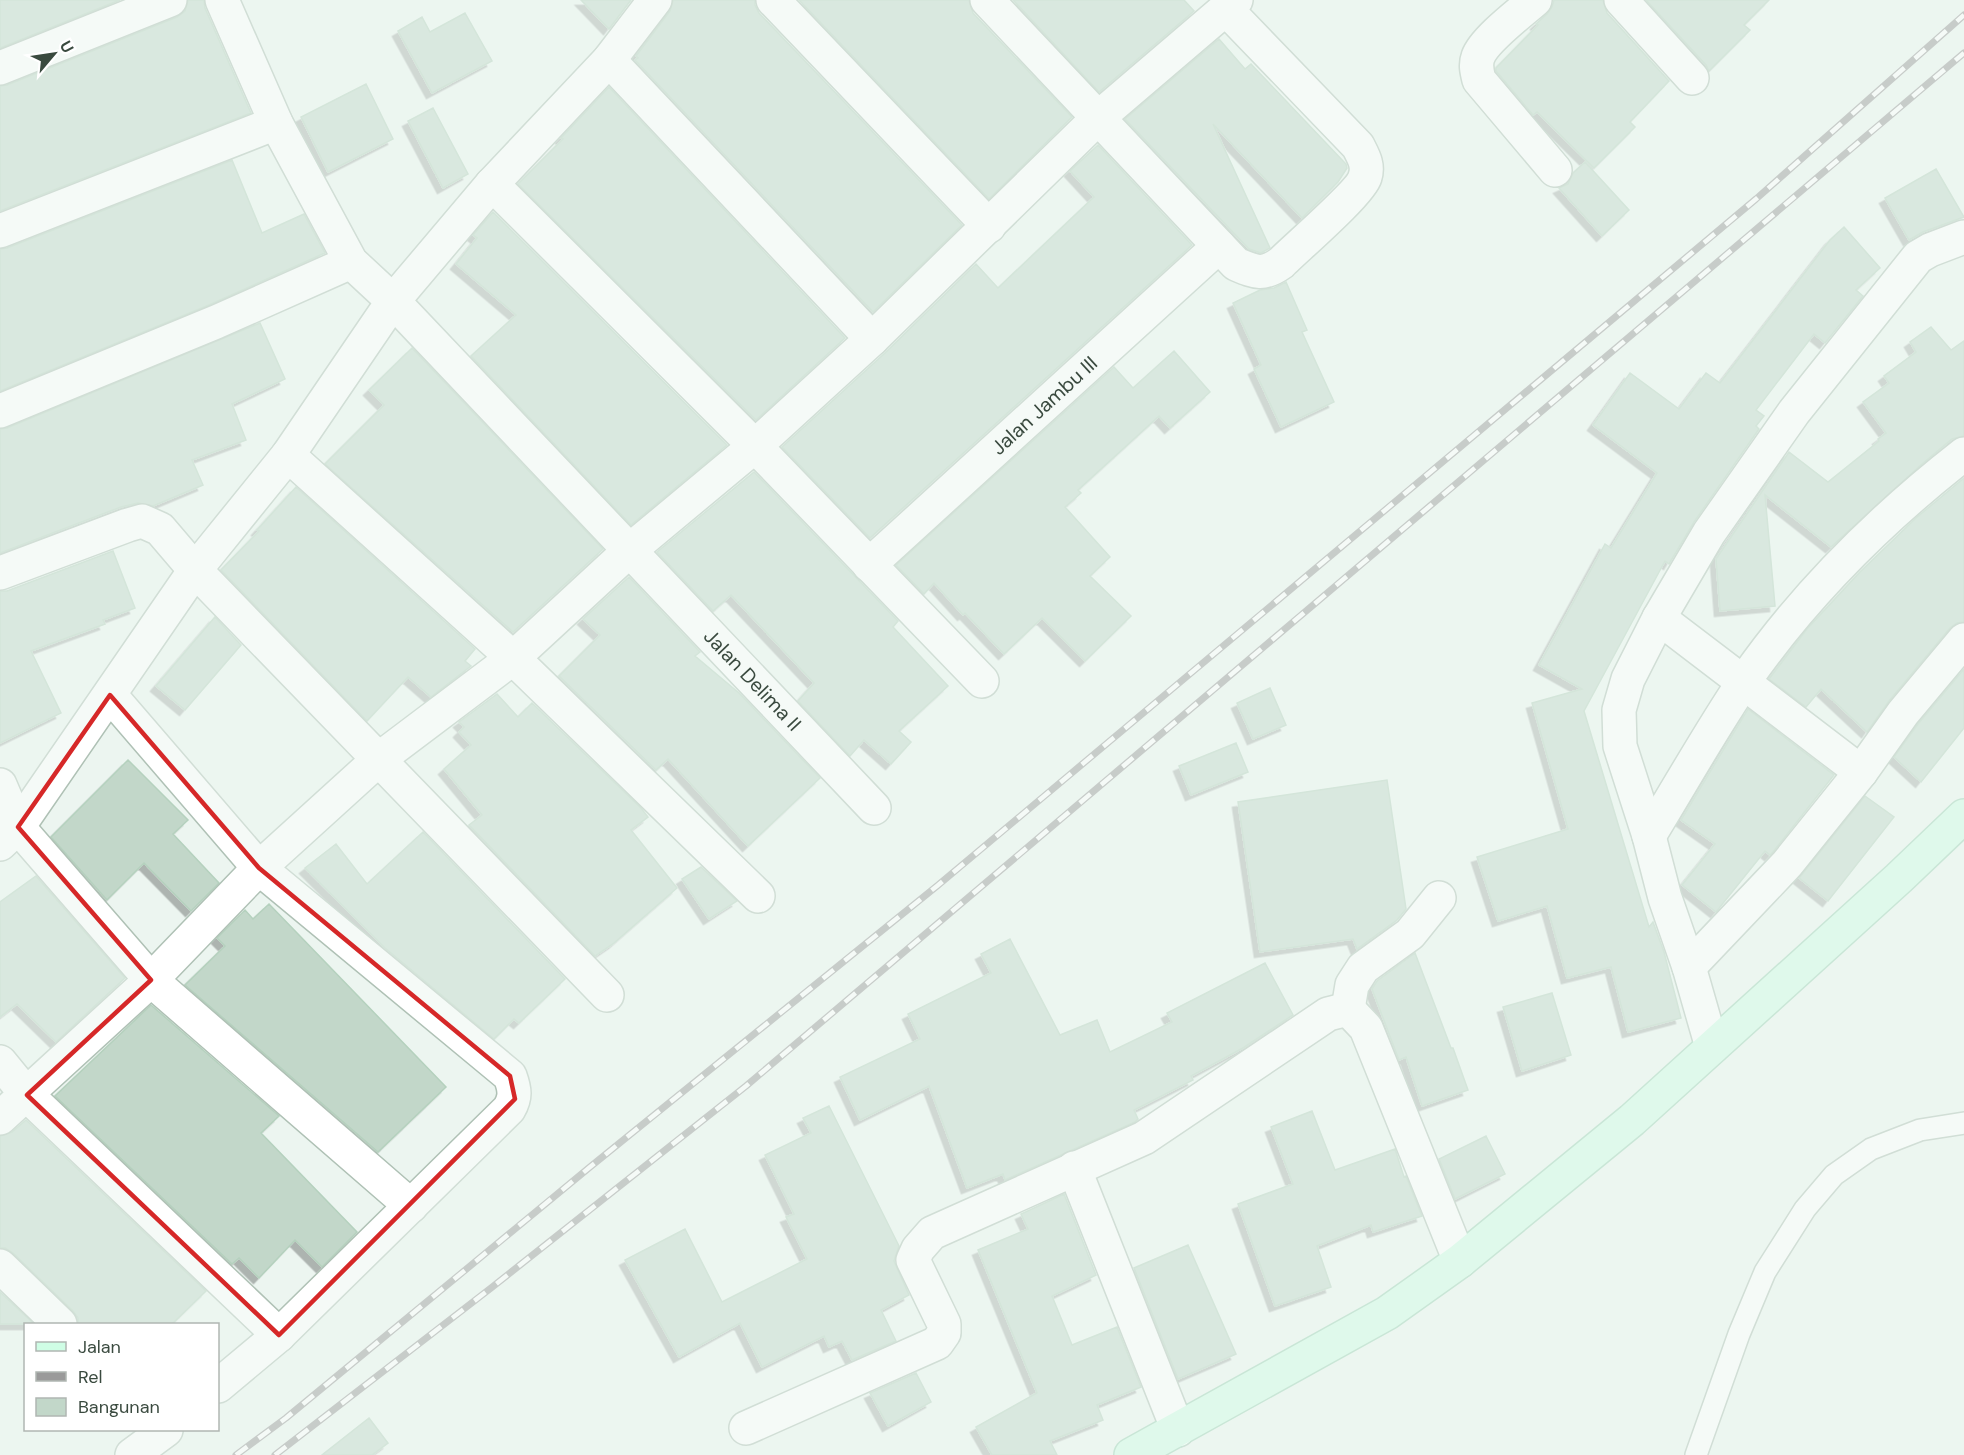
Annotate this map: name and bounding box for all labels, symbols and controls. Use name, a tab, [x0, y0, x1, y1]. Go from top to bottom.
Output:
north arrow	[24, 24, 84, 84]
text: U	[55, 37, 79, 57]
street label: Jalan Jambu III	[985, 350, 1103, 461]
street label: Jalan Delima II	[698, 624, 807, 736]
legend	[24, 1323, 219, 1431]
text: Jalan	[78, 1335, 121, 1359]
text: Rel	[78, 1365, 102, 1389]
text: Bangunan	[78, 1395, 160, 1419]

